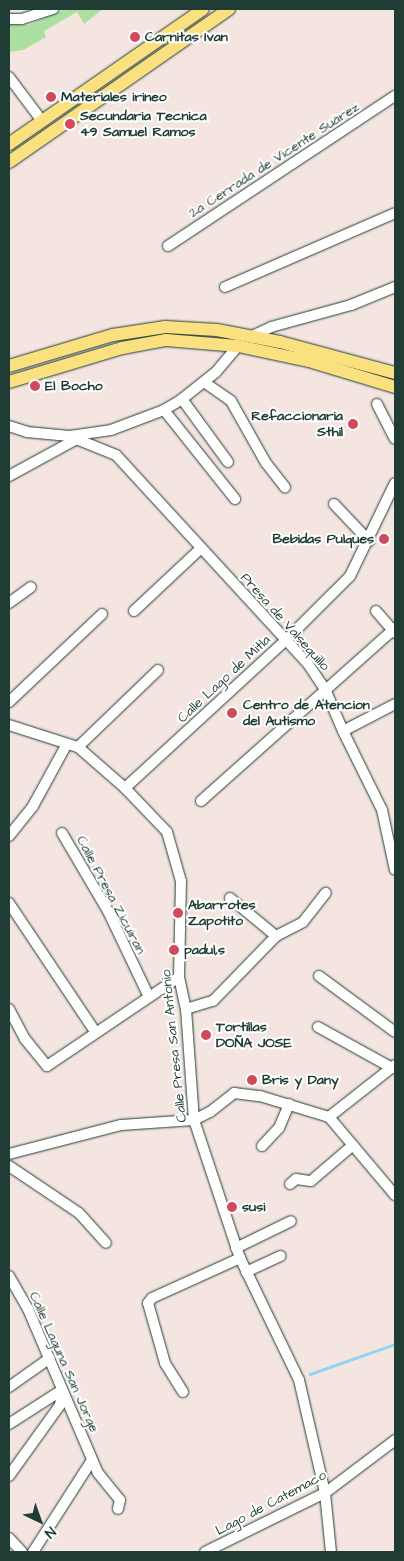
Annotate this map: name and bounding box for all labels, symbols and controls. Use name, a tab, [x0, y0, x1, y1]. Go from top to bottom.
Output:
place label: Carnitas Ivan	[145, 29, 228, 45]
marker: Carnitas Ivan	[129, 31, 141, 43]
place label: Materiales irineo	[61, 89, 167, 105]
marker: Materiales irineo	[45, 91, 57, 103]
street label: 2a Cerrada de Vicente Suárez	[186, 99, 362, 221]
place label: Secundaria Tecnica 49 Samuel Ramos	[80, 108, 207, 140]
marker: Secundaria Tecnica 49 Samuel Ramos	[64, 118, 76, 130]
place label: El Bocho	[45, 378, 103, 394]
marker: El Bocho	[29, 380, 41, 392]
place label: Refaccionaria Sthil	[251, 408, 343, 441]
marker: Refaccionaria Sthil	[347, 418, 359, 430]
place label: Bebidas Pulques	[272, 531, 374, 547]
marker: Bebidas Pulques	[378, 533, 390, 545]
street label: Presa de Valsequillo	[237, 570, 333, 674]
street label: Calle Lago de Mitla	[174, 632, 274, 726]
place label: Centro de Atencion del Autismo	[243, 697, 370, 730]
marker: Centro de Atencion del Autismo	[225, 706, 239, 720]
street label: Calle Presa Zicuiran	[73, 833, 149, 957]
place label: Abarrotes Zapotito	[188, 897, 256, 930]
marker: Abarrotes Zapotito	[172, 907, 184, 919]
place label: padul,s	[184, 942, 225, 958]
marker: padul,s	[168, 944, 180, 956]
street label: Calle Presa San Antonio	[158, 969, 190, 1123]
place label: Tortillas DOÑA JOSE	[216, 1019, 292, 1052]
marker: Tortillas DOÑA JOSE	[200, 1029, 212, 1041]
place label: Bris y Dany	[262, 1072, 339, 1088]
marker: Bris y Dany	[246, 1074, 258, 1086]
place label: susi	[242, 1199, 265, 1215]
marker: susi	[226, 1201, 238, 1213]
street label: Calle Laguna San Jorge	[25, 1289, 103, 1435]
street label: Lago de Catemaco	[213, 1467, 329, 1539]
north arrow	[15, 1496, 65, 1546]
text: N	[40, 1522, 60, 1543]

